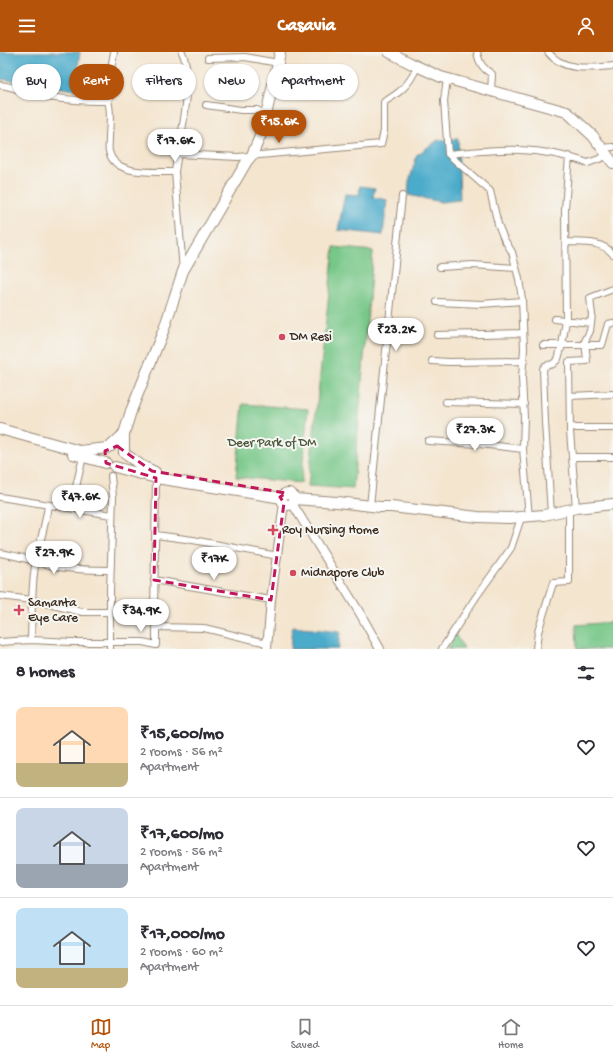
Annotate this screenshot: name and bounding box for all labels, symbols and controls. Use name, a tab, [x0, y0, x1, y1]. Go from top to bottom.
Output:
icon: menu	[16, 15, 38, 37]
icon: person	[575, 15, 597, 37]
text: Casavia	[277, 16, 336, 37]
chip: Buy	[12, 64, 61, 100]
chip: Rent	[69, 64, 124, 100]
chip: Filters	[132, 64, 196, 100]
chip: New	[204, 64, 259, 100]
chip: Apartment	[267, 64, 358, 100]
pin: ₹15.6K	[246, 110, 312, 144]
text: ₹15.6K	[260, 115, 298, 130]
pin: ₹17.6K	[142, 129, 208, 163]
text: ₹17.6K	[156, 134, 194, 149]
pin: ₹23.2K	[363, 318, 429, 352]
text: ₹23.2K	[377, 323, 415, 338]
place label: DM Resi	[289, 330, 332, 345]
marker: DM Resi	[277, 332, 287, 342]
pin: ₹27.3K	[442, 418, 508, 452]
text: ₹27.3K	[456, 423, 494, 438]
park label: Deer Park of DM	[227, 436, 317, 451]
pin: ₹47.6K	[47, 485, 113, 519]
text: ₹47.6K	[61, 490, 99, 505]
place label: Roy Nursing Home	[282, 523, 379, 538]
marker: Roy Nursing Home	[267, 524, 279, 536]
pin: ₹27.9K	[21, 541, 87, 575]
text: ₹27.9K	[35, 546, 73, 561]
pin: ₹17K	[190, 547, 238, 581]
text: ₹17K	[201, 552, 227, 567]
place label: Midnapore Club	[301, 566, 384, 581]
marker: Midnapore Club	[288, 568, 298, 578]
place label: Samanta Eye Care	[28, 596, 78, 626]
pin: ₹34.9K	[108, 599, 174, 633]
marker: Samanta Eye Care	[13, 604, 25, 616]
text: ₹34.9K	[122, 604, 160, 619]
icon: filters	[575, 662, 597, 684]
text: 8 homes	[16, 663, 74, 683]
icon: home	[48, 723, 96, 771]
text: ₹15,600/mo	[140, 725, 224, 745]
icon: heart	[575, 736, 597, 758]
text: 2 rooms · 56 m²	[140, 745, 223, 760]
text: Apartment	[140, 760, 199, 775]
icon: home	[48, 824, 96, 872]
text: ₹17,600/mo	[140, 825, 224, 845]
icon: heart	[575, 837, 597, 859]
text: 2 rooms · 56 m²	[140, 845, 223, 860]
text: Apartment	[140, 860, 199, 875]
icon: home	[48, 924, 96, 972]
text: ₹17,000/mo	[140, 925, 225, 945]
icon: heart	[575, 937, 597, 959]
text: 2 rooms · 60 m²	[140, 945, 223, 960]
text: Apartment	[140, 960, 199, 975]
tab: Map	[90, 1016, 112, 1052]
tab: Saved	[291, 1016, 319, 1052]
tab: Home	[498, 1016, 523, 1052]

